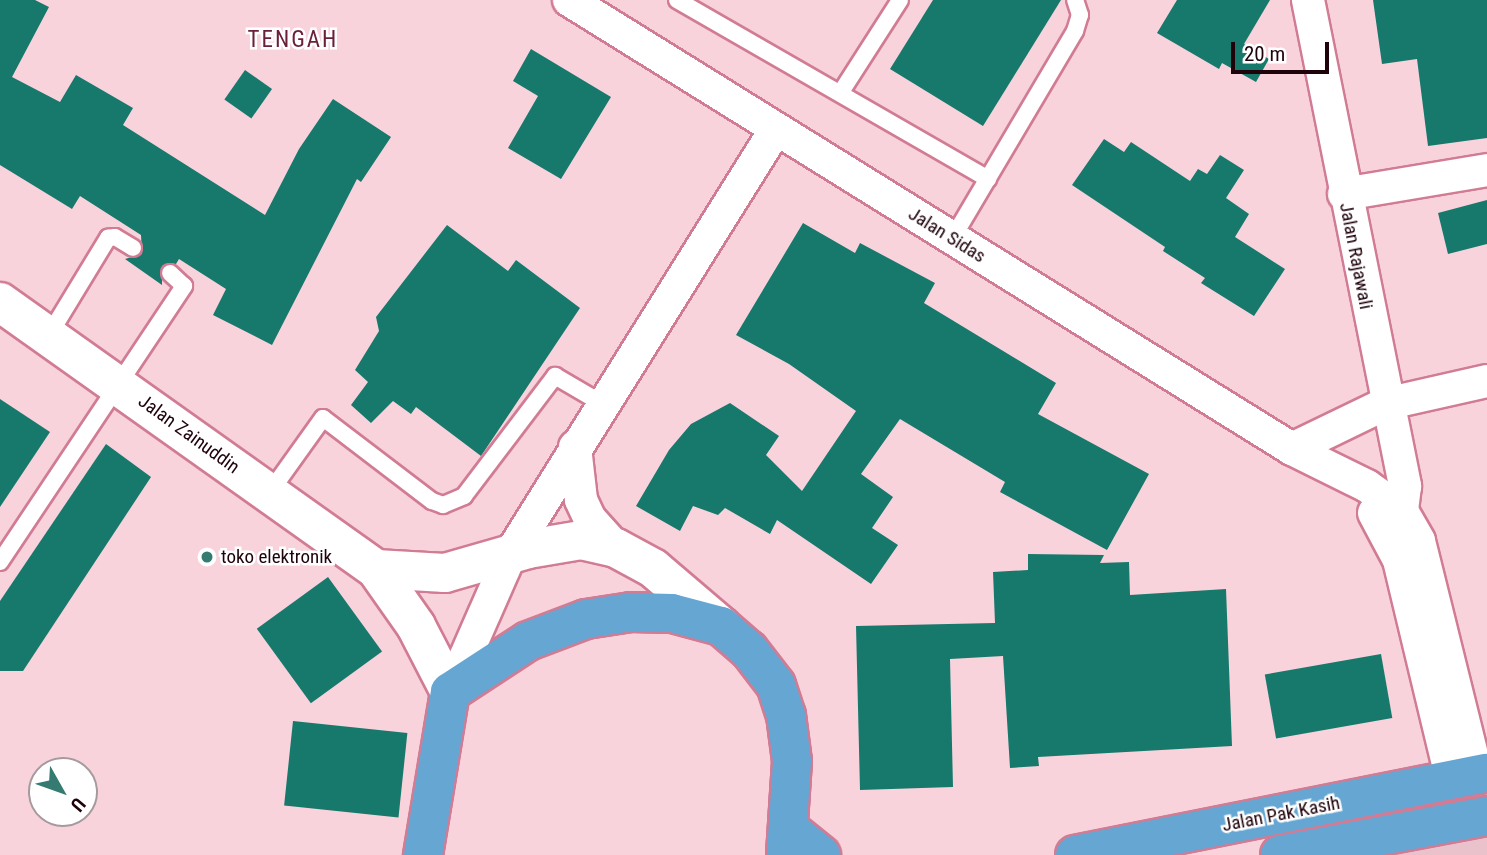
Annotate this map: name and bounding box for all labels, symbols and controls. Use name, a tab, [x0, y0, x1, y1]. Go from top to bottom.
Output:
district label: TENGAH	[248, 26, 338, 54]
scale bar	[1235, 28, 1333, 72]
text: 20 m	[1244, 42, 1285, 66]
street label: Jalan Rajawali	[1335, 201, 1377, 311]
street label: Jalan Sidas	[904, 202, 990, 268]
street label: Jalan Zainuddin	[134, 390, 244, 478]
place label: toko elektronik	[221, 546, 332, 568]
marker: toko elektronik	[199, 549, 215, 565]
north arrow	[28, 757, 98, 827]
street label: Jalan Pak Kasih	[1220, 791, 1342, 837]
text: U	[66, 793, 90, 816]

